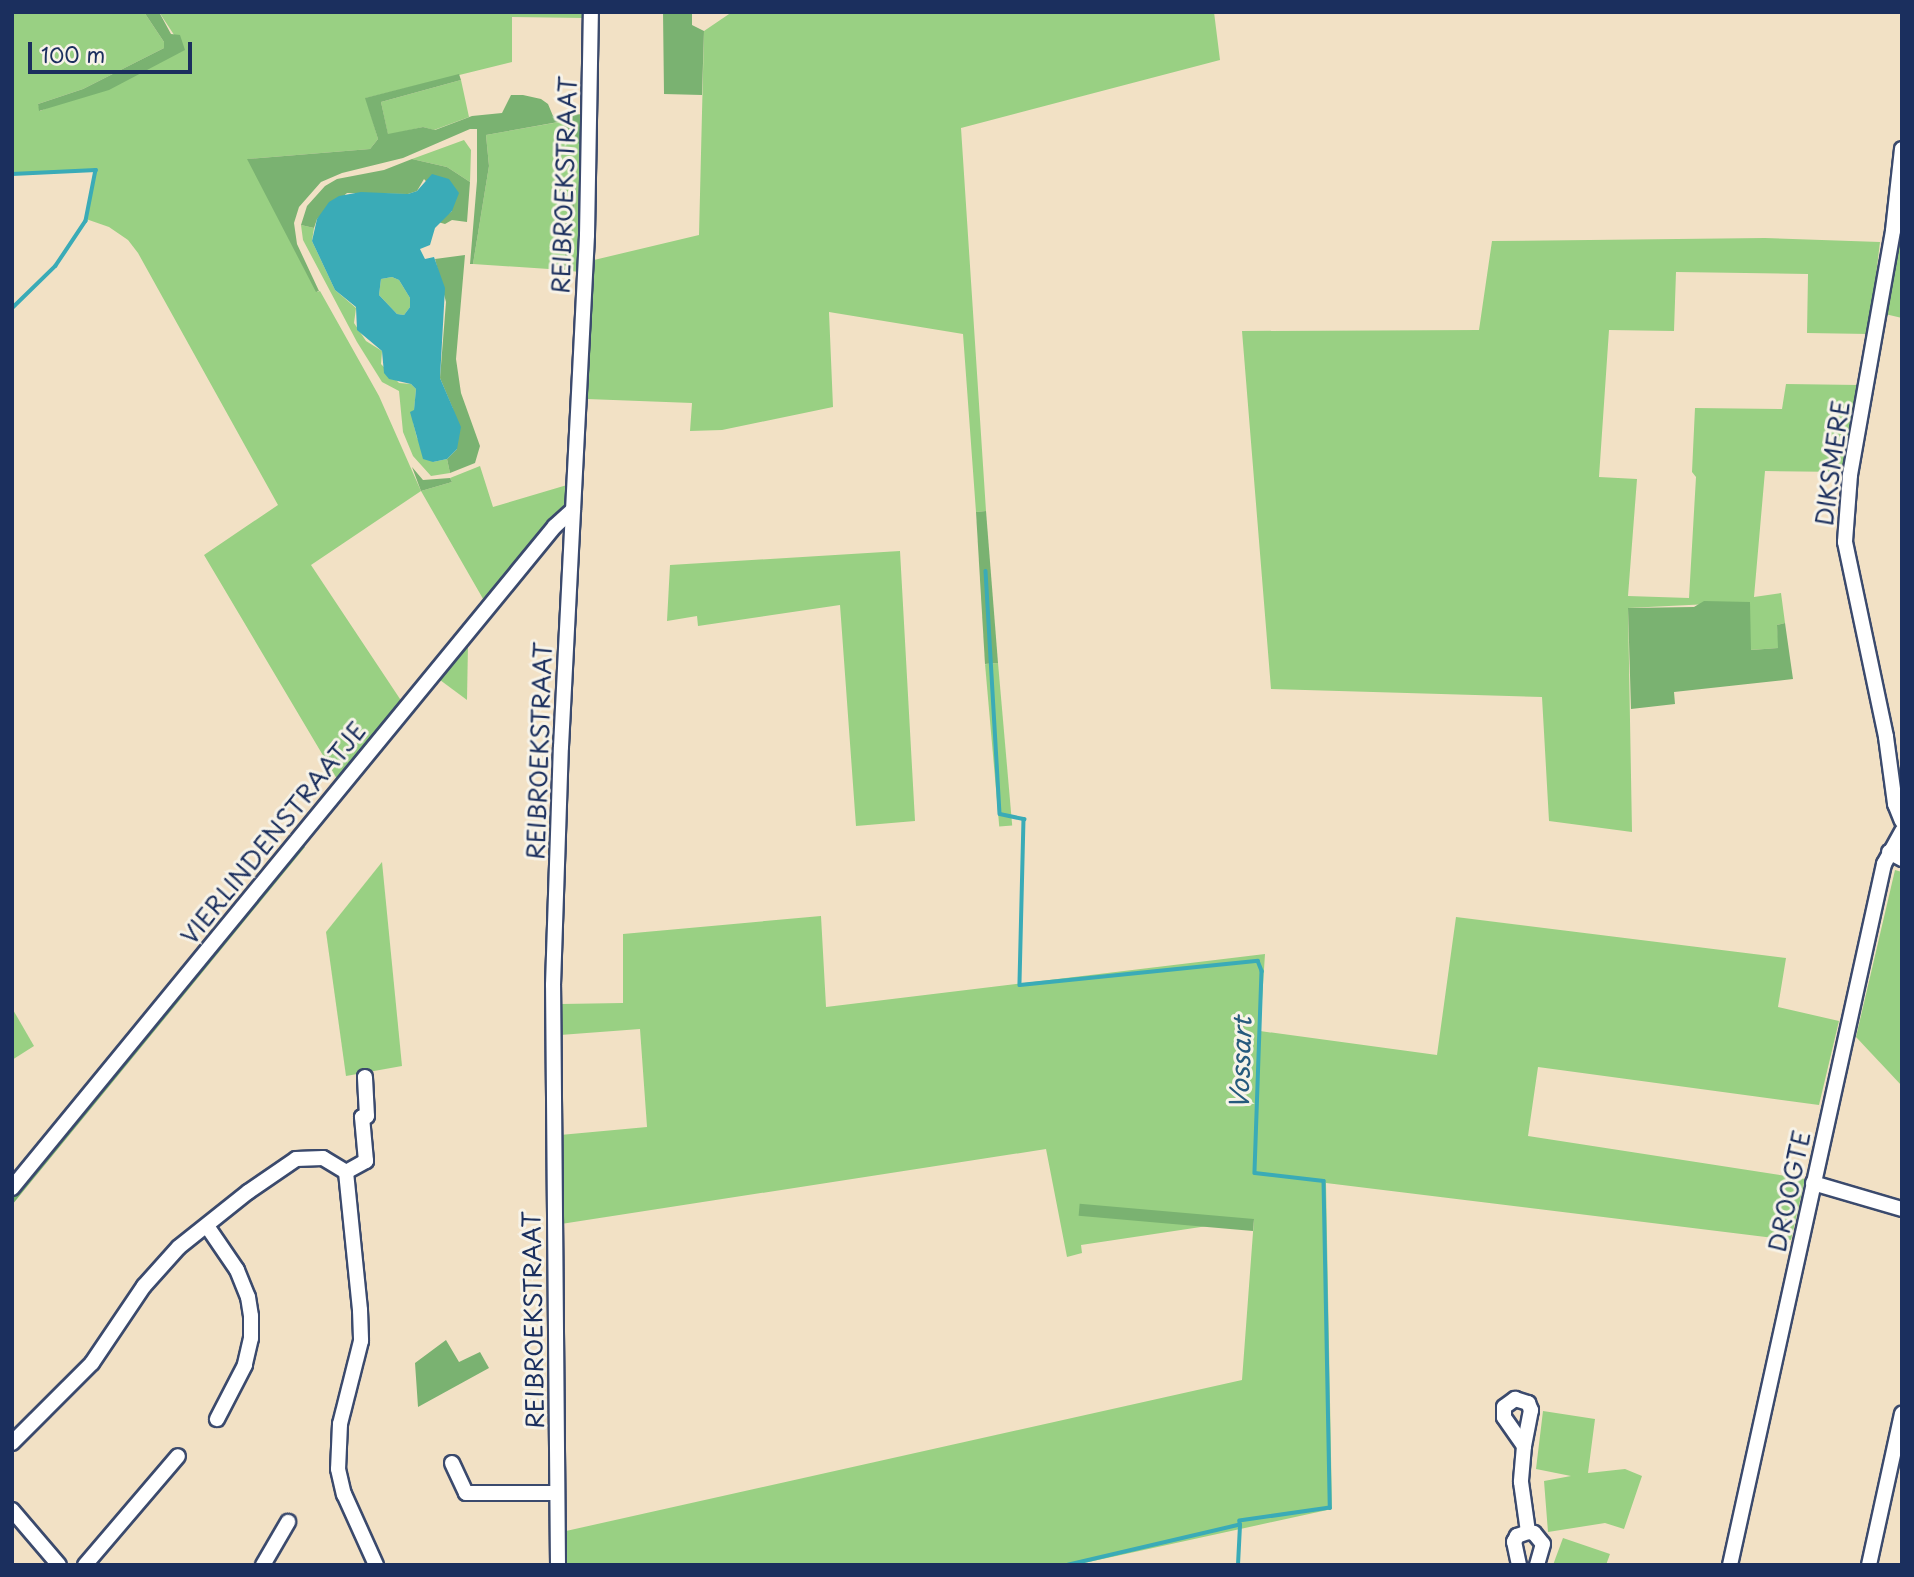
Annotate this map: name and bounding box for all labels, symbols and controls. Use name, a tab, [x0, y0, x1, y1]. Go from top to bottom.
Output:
scale bar	[32, 28, 196, 72]
text: 100 m	[41, 38, 105, 70]
street label: REIBROEKSTRAAT	[546, 76, 582, 294]
street label: DIKSMERE	[1809, 399, 1855, 527]
street label: REIBROEKSTRAAT	[521, 642, 557, 860]
street label: VIERLINDENSTRAATJE	[175, 716, 371, 950]
water label: Vossart	[1223, 1016, 1257, 1110]
street label: DROOGTE	[1762, 1128, 1816, 1254]
street label: REIBROEKSTRAAT	[517, 1211, 549, 1429]

